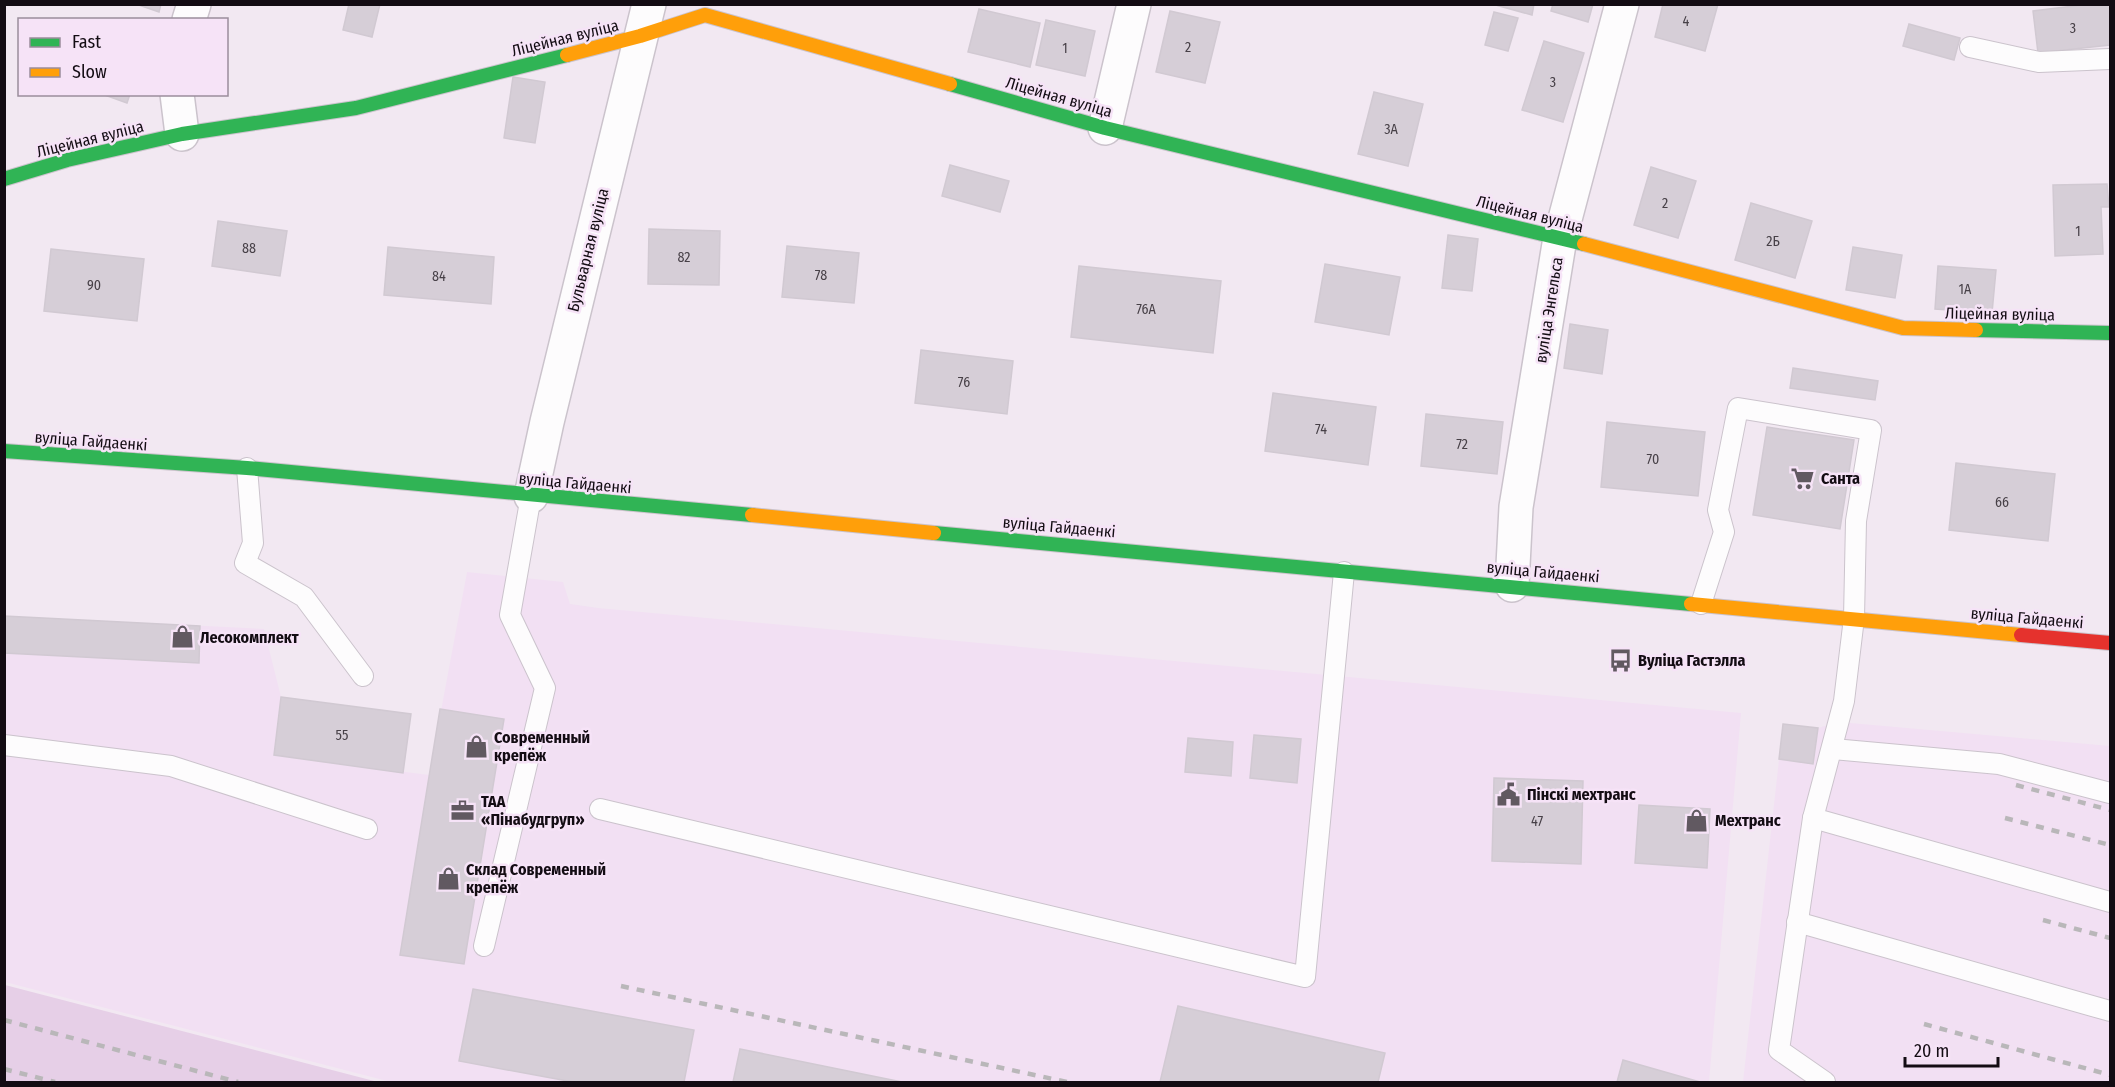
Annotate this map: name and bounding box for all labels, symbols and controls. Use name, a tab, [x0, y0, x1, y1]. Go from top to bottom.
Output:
house number: 4	[1683, 13, 1690, 30]
street label: Ліцейная вуліца	[510, 15, 621, 60]
legend	[18, 18, 228, 96]
house number: 3	[2070, 20, 2076, 37]
text: Fast	[72, 31, 101, 53]
house number: 2	[1185, 39, 1191, 56]
house number: 1	[1062, 40, 1068, 57]
text: Slow	[72, 61, 107, 83]
street label: Ліцейная вуліца	[1004, 73, 1114, 121]
house number: 3	[1550, 74, 1556, 91]
street label: Ліцейная вуліца	[35, 116, 146, 161]
house number: 3А	[1384, 121, 1398, 138]
street label: Бульварная вуліца	[563, 186, 613, 314]
street label: Ліцейная вуліца	[1475, 192, 1586, 237]
house number: 2	[1662, 195, 1668, 212]
house number: 1	[2075, 223, 2081, 240]
house number: 2Б	[1766, 233, 1780, 250]
house number: 88	[242, 240, 256, 257]
house number: 82	[677, 249, 691, 266]
street label: вуліца Энгельса	[1531, 255, 1567, 364]
house number: 78	[815, 267, 827, 284]
house number: 84	[432, 268, 446, 285]
house number: 90	[87, 277, 101, 294]
house number: 1А	[1959, 281, 1972, 298]
house number: 76А	[1136, 301, 1156, 318]
street label: Ліцейная вуліца	[1945, 304, 2055, 324]
house number: 76	[958, 374, 970, 391]
house number: 74	[1315, 421, 1327, 438]
street label: вуліца Гайдаенкі	[34, 428, 148, 454]
house number: 72	[1456, 436, 1468, 453]
house number: 70	[1647, 451, 1659, 468]
supermarket icon: Санта	[1790, 465, 1816, 491]
street label: вуліца Гайдаенкі	[518, 469, 632, 497]
place label: Санта	[1821, 469, 1860, 488]
house number: 66	[1995, 494, 2009, 511]
street label: вуліца Гайдаенкі	[1002, 513, 1116, 541]
street label: вуліца Гайдаенкі	[1486, 558, 1600, 586]
street label: вуліца Гайдаенкі	[1970, 604, 2084, 632]
shop icon: Лесокомплект	[169, 624, 195, 650]
place label: Лесокомплект	[200, 628, 299, 647]
bus stop icon: Вуліца Гастэлла	[1607, 647, 1633, 673]
place label: Вуліца Гастэлла	[1638, 651, 1746, 670]
house number: 55	[336, 727, 348, 744]
place label: Современный крепёж	[494, 728, 590, 765]
shop icon: Современный крепёж	[463, 733, 489, 759]
public building icon: Пінскі мехтранс	[1496, 781, 1522, 807]
place label: Пінскі мехтранс	[1527, 785, 1636, 804]
place label: ТАА «Пінабудгруп»	[481, 792, 585, 829]
office icon: ТАА «Пінабудгруп»	[450, 797, 476, 823]
shop icon: Мехтранс	[1684, 807, 1710, 833]
place label: Мехтранс	[1715, 811, 1781, 830]
house number: 47	[1531, 813, 1543, 830]
place label: Склад Современный крепёж	[466, 860, 606, 897]
shop icon: Склад Современный крепёж	[435, 865, 461, 891]
scale bar	[1905, 1030, 1998, 1068]
text: 20 m	[1914, 1040, 1949, 1062]

